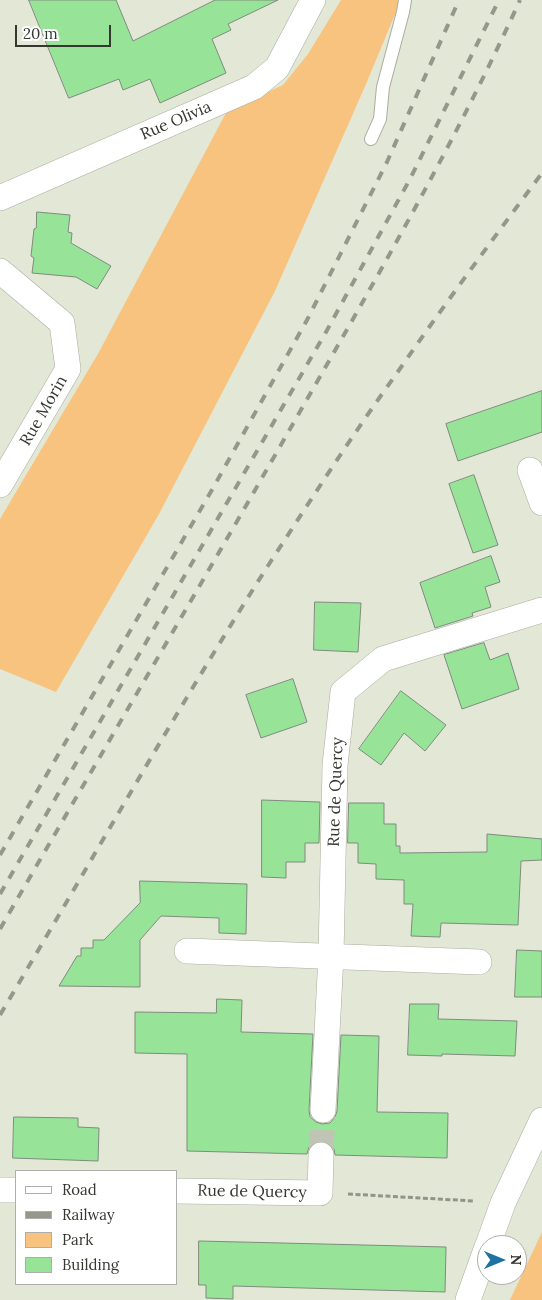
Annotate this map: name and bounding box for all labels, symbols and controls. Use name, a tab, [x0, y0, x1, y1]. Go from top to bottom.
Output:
scale bar	[18, 15, 114, 47]
text: 20 m	[23, 24, 58, 43]
street label: Rue Olivia	[138, 98, 214, 144]
street label: Rue Morin	[16, 373, 72, 449]
street label: Rue de Quercy	[324, 737, 348, 847]
legend	[15, 1170, 178, 1285]
text: Road	[62, 1180, 97, 1199]
street label: Rue de Quercy	[197, 1181, 307, 1203]
text: Railway	[62, 1205, 115, 1224]
text: Park	[62, 1230, 93, 1249]
north arrow	[477, 1235, 527, 1285]
text: Building	[62, 1255, 119, 1274]
text: N	[507, 1255, 525, 1265]

